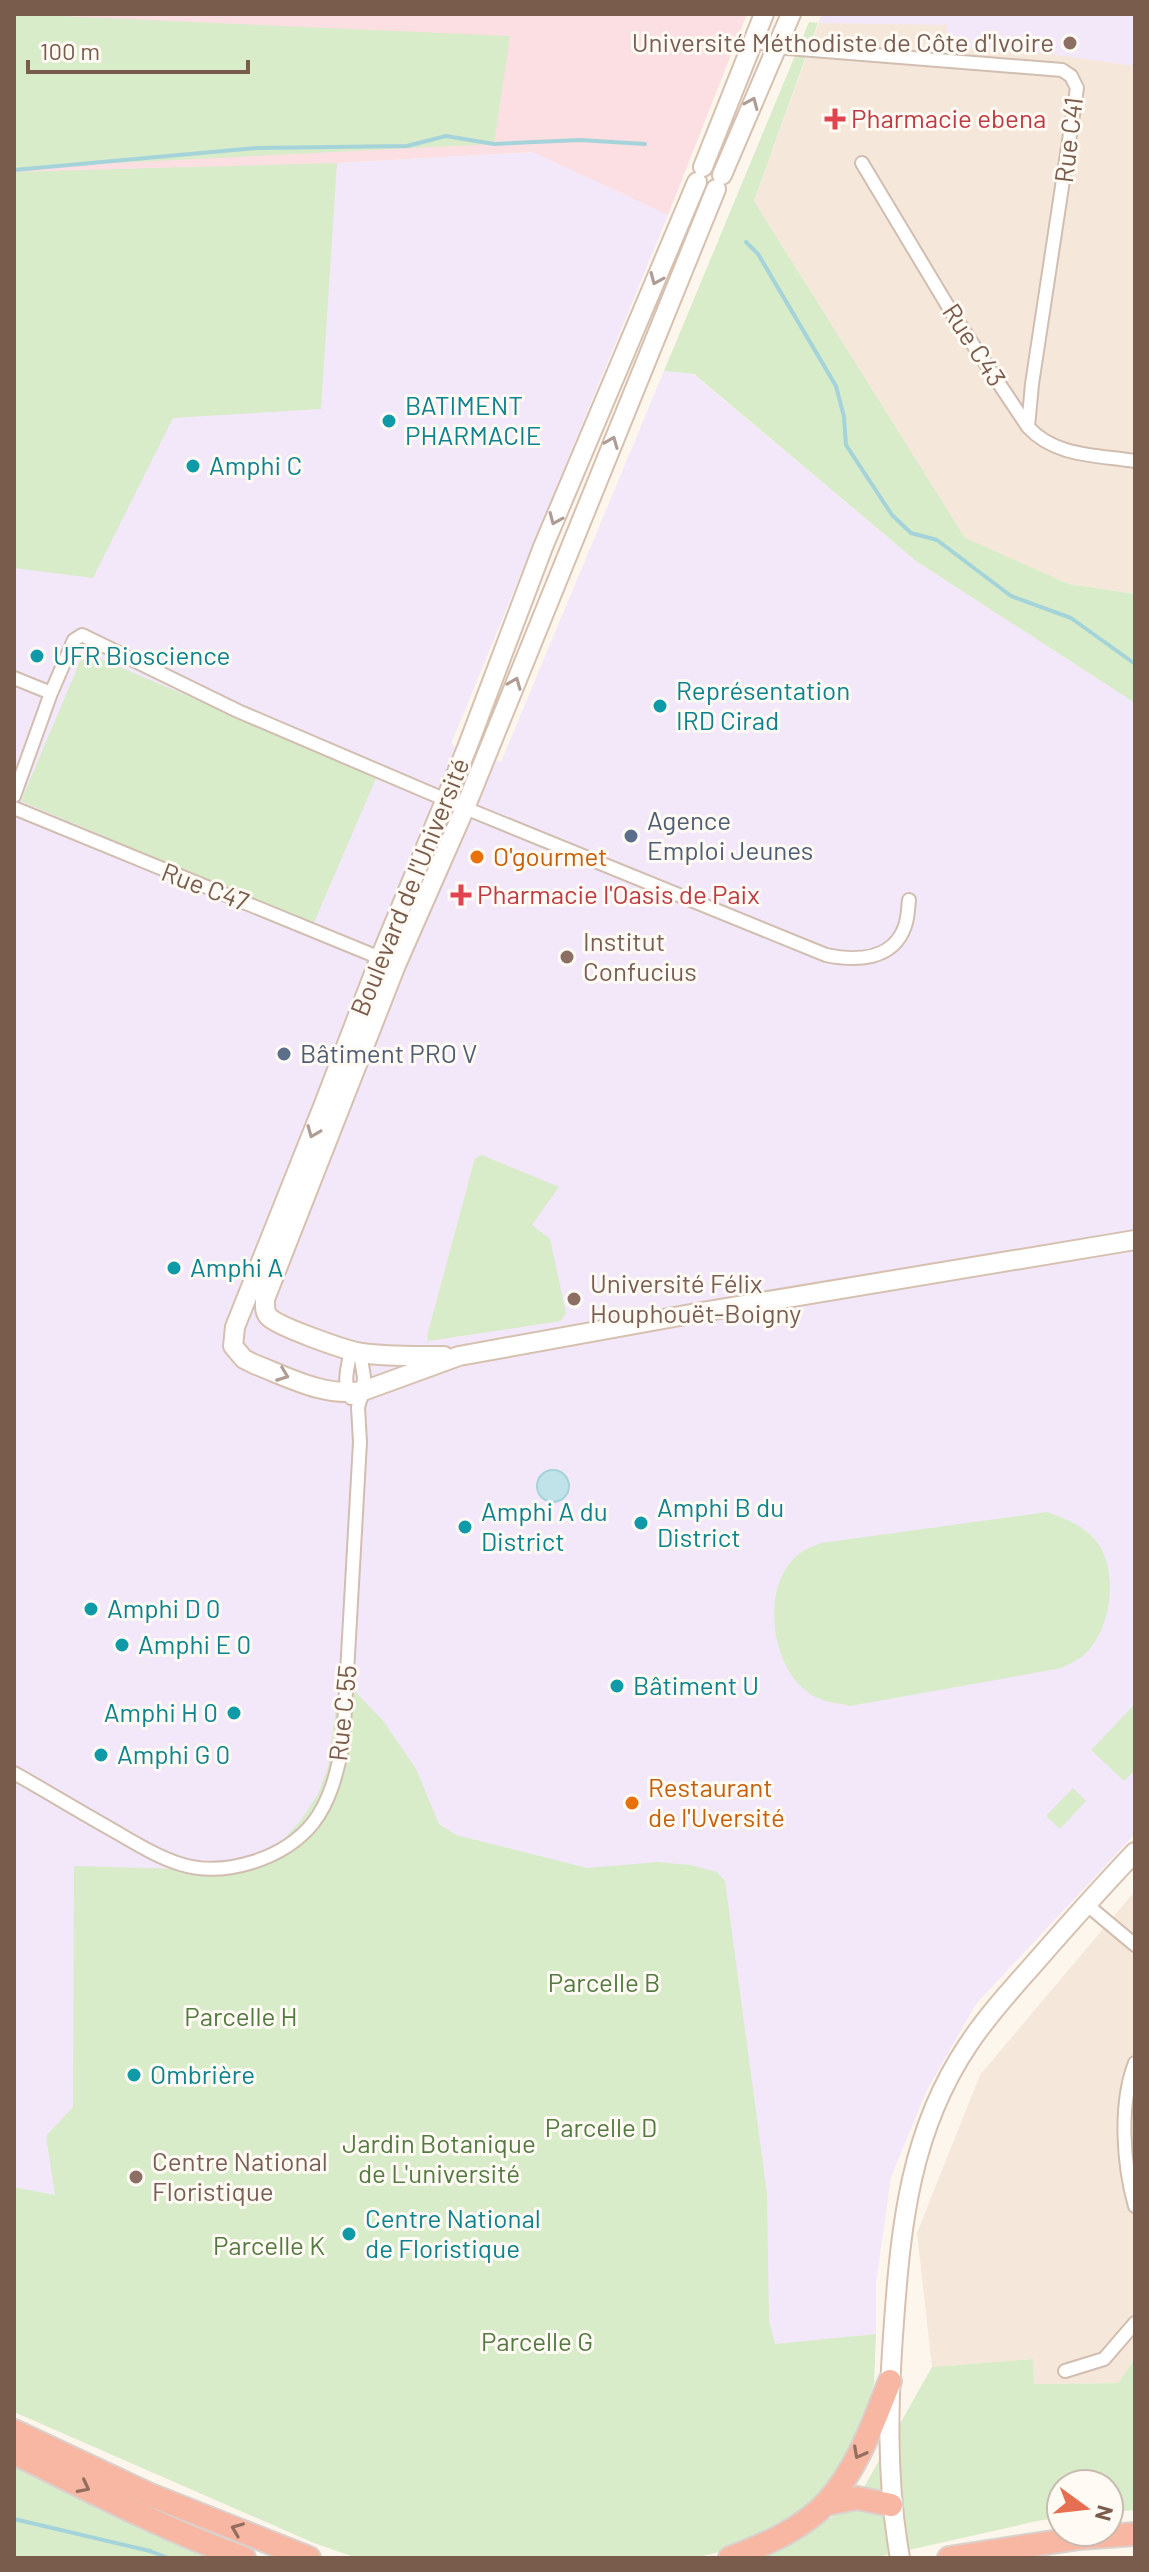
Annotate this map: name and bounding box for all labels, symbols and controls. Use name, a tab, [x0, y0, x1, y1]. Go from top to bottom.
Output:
scale bar	[28, 24, 248, 74]
place label: Université Méthodiste de Côte d'Ivoire	[632, 26, 1054, 57]
marker: Université Méthodiste de Côte d'Ivoire	[1061, 34, 1079, 52]
text: 100 m	[40, 36, 100, 65]
street label: Rue C41	[1047, 95, 1088, 184]
one-way arrow	[743, 97, 759, 111]
place label: Pharmacie ebena	[851, 102, 1046, 133]
marker: Pharmacie ebena	[826, 110, 844, 128]
one-way arrow	[649, 272, 666, 286]
street label: Rue C43	[937, 297, 1013, 391]
place label: BATIMENT PHARMACIE	[405, 389, 542, 450]
marker: BATIMENT PHARMACIE	[380, 412, 398, 430]
one-way arrow	[602, 436, 619, 450]
place label: Amphi C	[209, 449, 302, 480]
marker: Amphi C	[184, 457, 202, 475]
one-way arrow	[548, 511, 564, 525]
place label: UFR Bioscience	[53, 639, 230, 670]
marker: UFR Bioscience	[28, 647, 46, 665]
place label: Représentation IRD Cirad	[676, 674, 850, 735]
one-way arrow	[505, 677, 521, 691]
marker: Représentation IRD Cirad	[651, 697, 669, 715]
street label: Boulevard de l'Université	[343, 753, 475, 1020]
place label: Agence Emploi Jeunes	[647, 804, 813, 865]
marker: Agence Emploi Jeunes	[622, 827, 640, 845]
place label: O'gourmet	[493, 840, 608, 871]
marker: O'gourmet	[468, 848, 486, 866]
street label: Rue C47	[158, 855, 253, 916]
place label: Pharmacie l'Oasis de Paix	[477, 878, 760, 909]
marker: Pharmacie l'Oasis de Paix	[452, 886, 470, 904]
place label: Institut Confucius	[583, 925, 697, 986]
marker: Institut Confucius	[558, 948, 576, 966]
place label: Bâtiment PRO V	[300, 1037, 477, 1068]
marker: Bâtiment PRO V	[275, 1045, 293, 1063]
one-way arrow	[306, 1125, 323, 1139]
place label: Amphi A	[190, 1251, 283, 1282]
marker: Amphi A	[165, 1259, 183, 1277]
place label: Université Félix Houphouët-Boigny	[590, 1267, 801, 1328]
marker: Université Félix Houphouët-Boigny	[565, 1290, 583, 1308]
one-way arrow	[275, 1365, 289, 1382]
place label: Amphi B du District	[657, 1491, 784, 1552]
place label: Amphi A du District	[481, 1495, 608, 1556]
marker: Amphi B du District	[632, 1514, 650, 1532]
marker: Amphi A du District	[456, 1518, 474, 1536]
place label: Amphi D 0	[107, 1592, 220, 1623]
marker: Amphi D 0	[82, 1600, 100, 1618]
place label: Amphi E 0	[138, 1628, 251, 1659]
marker: Amphi E 0	[113, 1636, 131, 1654]
street label: Rue C 55	[321, 1663, 362, 1763]
place label: Bâtiment U	[633, 1669, 759, 1700]
marker: Bâtiment U	[608, 1677, 626, 1695]
place label: Amphi H 0	[104, 1696, 218, 1727]
marker: Amphi H 0	[225, 1704, 243, 1722]
place label: Amphi G 0	[117, 1738, 230, 1769]
marker: Amphi G 0	[92, 1746, 110, 1764]
place label: Restaurant de l'Uversité	[648, 1771, 785, 1832]
marker: Restaurant de l'Uversité	[623, 1794, 641, 1812]
park label: Parcelle B	[548, 1966, 660, 1997]
park label: Parcelle H	[184, 2000, 298, 2031]
place label: Ombrière	[150, 2058, 255, 2089]
marker: Ombrière	[125, 2066, 143, 2084]
park label: Parcelle D	[545, 2111, 657, 2142]
park label: Jardin Botanique de L'université	[342, 2127, 536, 2188]
place label: Centre National Floristique	[152, 2145, 328, 2206]
marker: Centre National Floristique	[127, 2168, 145, 2186]
place label: Centre National de Floristique	[365, 2202, 541, 2263]
marker: Centre National de Floristique	[340, 2225, 358, 2243]
park label: Parcelle K	[213, 2229, 325, 2260]
park label: Parcelle G	[481, 2325, 593, 2356]
one-way arrow	[854, 2444, 869, 2459]
north arrow	[1045, 2468, 1125, 2548]
one-way arrow	[75, 2478, 90, 2493]
text: N	[1091, 2503, 1120, 2524]
one-way arrow	[231, 2522, 245, 2539]

